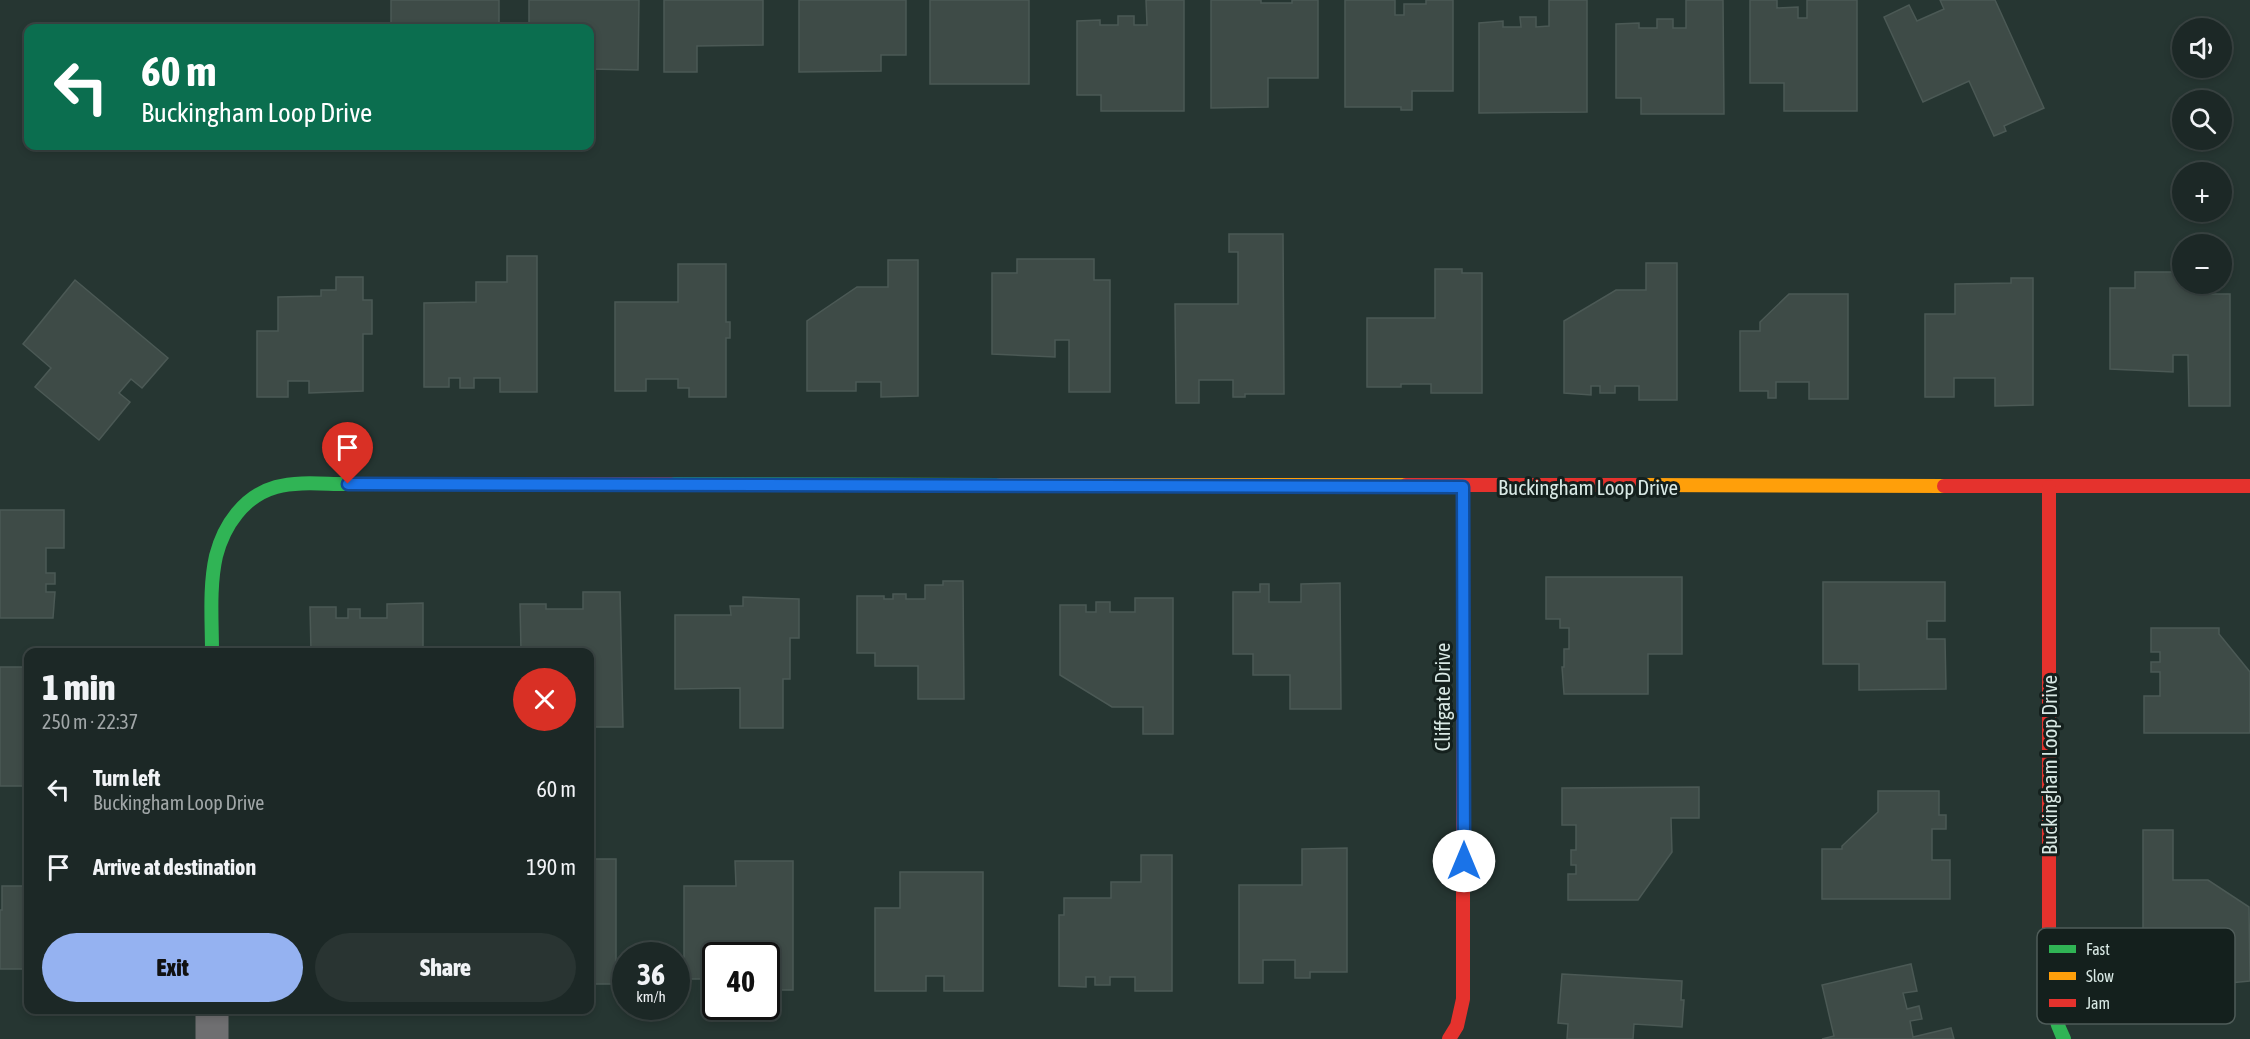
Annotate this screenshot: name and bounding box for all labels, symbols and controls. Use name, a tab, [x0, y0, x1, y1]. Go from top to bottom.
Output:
map controls	[2172, 18, 2232, 294]
button: sound	[2172, 18, 2232, 78]
text: 60 m	[141, 47, 216, 95]
icon: left	[42, 48, 120, 126]
button: search	[2172, 90, 2232, 150]
text: Buckingham Loop Drive	[141, 97, 372, 128]
button: +	[2172, 162, 2232, 222]
button: −	[2172, 234, 2232, 294]
pin	[322, 422, 373, 484]
icon: arrive	[331, 431, 364, 464]
street label: Buckingham Loop Drive	[1498, 475, 1678, 499]
street label: Cliffgate Drive	[1430, 643, 1454, 751]
text: 1 min	[42, 666, 116, 708]
button: close	[513, 668, 576, 731]
street label: Buckingham Loop Drive	[2037, 675, 2061, 855]
text: 250 m · 22:37	[42, 710, 138, 733]
text: Turn left	[93, 765, 160, 791]
icon: left	[42, 773, 75, 806]
text: 60 m	[536, 776, 576, 802]
text: Buckingham Loop Drive	[93, 791, 264, 814]
position arrow	[1432, 829, 1496, 893]
icon: arrive	[42, 851, 75, 884]
text: Arrive at destination	[93, 854, 256, 880]
text: 190 m	[526, 854, 576, 880]
legend	[2037, 928, 2235, 1024]
button: Exit	[42, 933, 303, 1002]
button: Share	[315, 933, 576, 1002]
text: Fast	[2086, 940, 2110, 958]
speed limit sign: 40	[702, 942, 780, 1020]
text: 36	[637, 957, 665, 991]
text: Slow	[2086, 967, 2114, 985]
text: km/h	[636, 988, 666, 1005]
text: Jam	[2086, 994, 2110, 1012]

